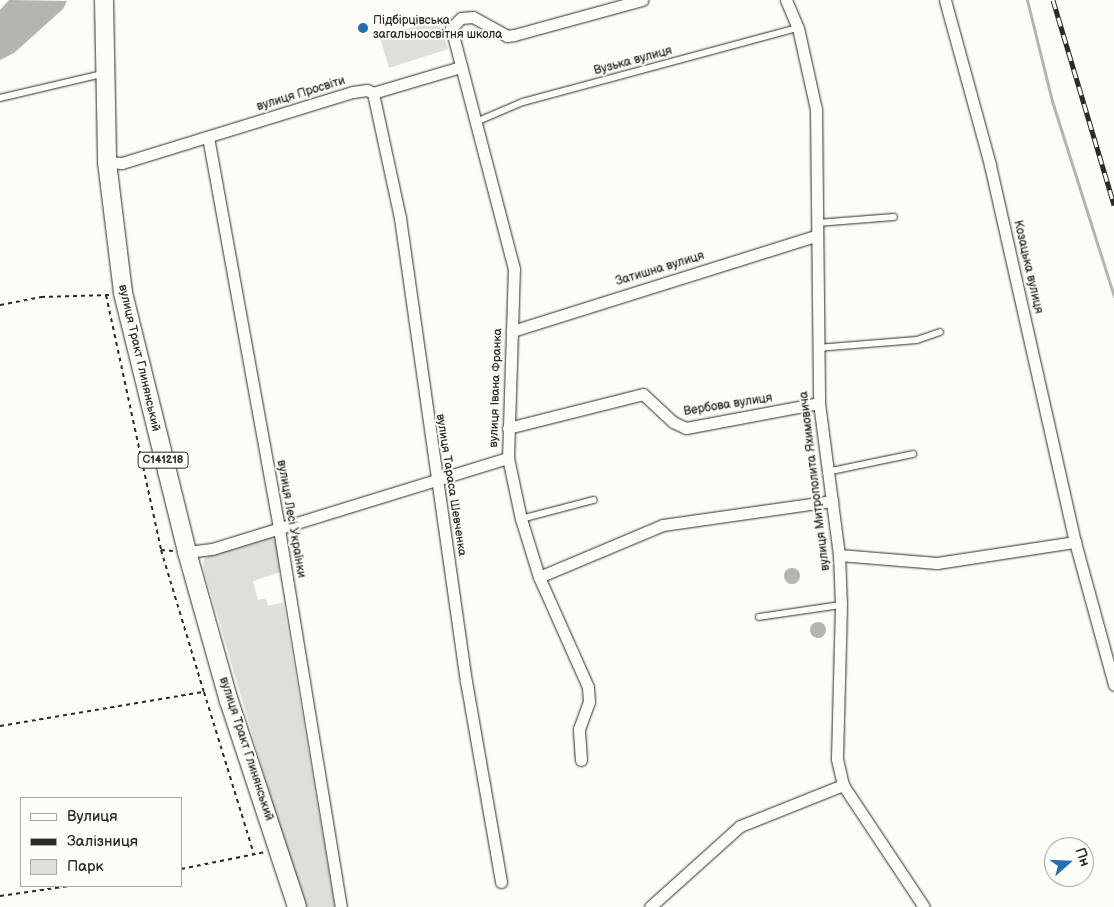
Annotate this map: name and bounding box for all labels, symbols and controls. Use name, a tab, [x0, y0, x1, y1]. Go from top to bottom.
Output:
place label: Підбірцівська загальноосвітня школа	[373, 14, 502, 42]
marker: Підбірцівська загальноосвітня школа	[357, 22, 369, 34]
street label: Вузька вулиця	[592, 44, 674, 78]
street label: вулиця Просвіти	[255, 74, 347, 114]
street label: Козацька вулиця	[1010, 219, 1046, 315]
street label: Затишна вулиця	[614, 249, 706, 289]
street label: вулиця Тракт Глинянський	[115, 283, 163, 433]
street label: вулиця Івана Франка	[487, 328, 505, 448]
street label: вулиця Митрополита Яхимовича	[797, 390, 833, 572]
street label: Вербова вулиця	[683, 391, 773, 419]
street label: вулиця Тараса Шевченка	[433, 413, 469, 557]
road number: С141218	[137, 452, 189, 468]
street label: вулиця Лесі Українки	[274, 459, 308, 579]
street label: вулиця Тракт Глинянський	[216, 675, 276, 823]
legend	[20, 797, 182, 887]
text: Вулиця	[67, 807, 118, 826]
text: Залізниця	[67, 832, 138, 851]
north arrow	[1044, 837, 1094, 887]
text: Пн	[1071, 845, 1094, 869]
text: Парк	[67, 857, 104, 876]

